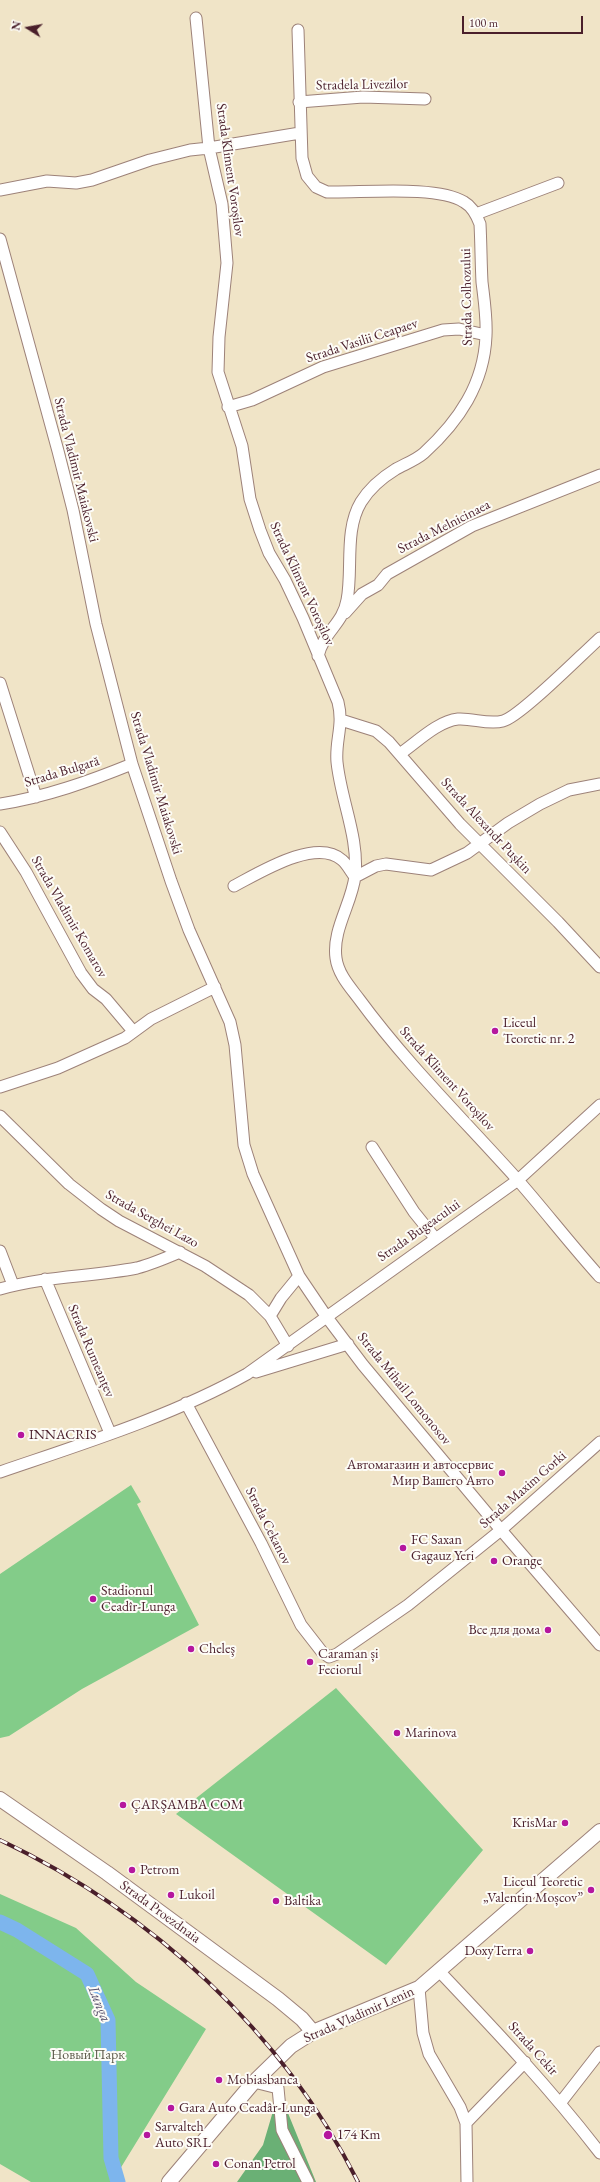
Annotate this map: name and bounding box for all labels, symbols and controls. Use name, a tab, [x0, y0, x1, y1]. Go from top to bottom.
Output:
north arrow	[8, 8, 48, 48]
scale bar	[464, 8, 585, 34]
text: 100 m	[469, 15, 498, 31]
text: N	[8, 20, 24, 31]
street label: Stradela Livezilor	[316, 76, 408, 94]
street label: Strada Kliment Voroșilov	[212, 102, 248, 238]
street label: Strada Colhozului	[458, 248, 476, 346]
street label: Strada Vasilii Ceapaev	[304, 315, 420, 367]
street label: Strada Vladimir Maiakovski	[50, 396, 102, 544]
street label: Strada Melnicinaea	[395, 496, 493, 558]
street label: Strada Kliment Voroșilov	[266, 519, 338, 649]
street label: Strada Vladimir Maiakovski	[126, 710, 186, 856]
street label: Strada Bulgară	[22, 753, 102, 791]
street label: Strada Alexandr Pușkin	[437, 774, 535, 878]
street label: Strada Vladimir Komarov	[27, 853, 111, 981]
place label: Liceul Teoretic nr. 2	[503, 1015, 574, 1048]
street label: Strada Kliment Voroșilov	[396, 1023, 498, 1135]
marker: Liceul Teoretic nr. 2	[490, 1026, 500, 1036]
street label: Strada Serghei Lazo	[102, 1186, 202, 1252]
street label: Strada Bugeacului	[375, 1196, 463, 1266]
street label: Strada Rumeanțev	[64, 1302, 118, 1400]
street label: Strada Mihail Lomonosov	[354, 1329, 454, 1449]
place label: INNACRIS	[29, 1427, 96, 1443]
marker: INNACRIS	[16, 1430, 26, 1440]
street label: Strada Maxim Gorki	[476, 1448, 570, 1532]
place label: Автомагазин и автосервис Мир Вашего Авто	[347, 1457, 494, 1490]
marker: Автомагазин и автосервис Мир Вашего Авто	[497, 1468, 507, 1478]
street label: Strada Cekanov	[241, 1485, 295, 1567]
place label: FC Saxan Gagauz Yeri	[411, 1532, 474, 1564]
marker: FC Saxan Gagauz Yeri	[398, 1543, 408, 1553]
place label: Orange	[502, 1553, 542, 1569]
marker: Orange	[489, 1556, 499, 1566]
place label: Stadionul Ceadîr-Lunga	[101, 1583, 176, 1616]
marker: Stadionul Ceadîr-Lunga	[88, 1594, 98, 1604]
place label: Все для дома	[468, 1622, 540, 1638]
marker: Все для дома	[543, 1625, 553, 1635]
place label: Cheleş	[199, 1641, 235, 1657]
marker: Cheleş	[186, 1644, 196, 1654]
place label: Caraman și Feciorul	[318, 1646, 378, 1678]
marker: Caraman și Feciorul	[305, 1657, 315, 1667]
place label: Marinova	[405, 1725, 457, 1741]
marker: Marinova	[392, 1728, 402, 1738]
place label: ÇARŞAMBA COM	[131, 1797, 243, 1813]
marker: ÇARŞAMBA COM	[118, 1800, 128, 1810]
place label: KrisMar	[512, 1815, 557, 1831]
marker: KrisMar	[560, 1818, 570, 1828]
place label: Petrom	[140, 1862, 179, 1878]
marker: Petrom	[127, 1865, 137, 1875]
place label: Liceul Teoretic „Valentin Moșcov”	[483, 1874, 583, 1906]
street label: Strada Proezdnaia	[116, 1877, 204, 1947]
marker: Liceul Teoretic „Valentin Moșcov”	[586, 1885, 596, 1895]
place label: Lukoil	[179, 1887, 215, 1903]
marker: Lukoil	[166, 1890, 176, 1900]
place label: Baltika	[284, 1893, 321, 1909]
marker: Baltika	[271, 1896, 281, 1906]
place label: DoxyTerra	[465, 1943, 522, 1959]
marker: DoxyTerra	[525, 1946, 535, 1956]
water label: Lunga	[84, 1983, 114, 2025]
street label: Strada Vladimir Lenin	[301, 1983, 417, 2047]
street label: Strada Cekir	[504, 2019, 562, 2079]
park label: Новый Парк	[51, 2047, 125, 2063]
place label: Mobiasbanca	[227, 2072, 298, 2088]
marker: Mobiasbanca	[214, 2075, 224, 2085]
place label: Gara Auto Ceadâr-Lunga	[179, 2100, 316, 2116]
marker: Gara Auto Ceadâr-Lunga	[166, 2103, 176, 2113]
place label: Sarvalteh Auto SRL	[155, 2119, 211, 2152]
place label: 174 Km	[337, 2127, 380, 2143]
marker: 174 Km	[322, 2129, 334, 2141]
marker: Sarvalteh Auto SRL	[142, 2130, 152, 2140]
place label: Conan Petrol	[224, 2156, 296, 2172]
marker: Conan Petrol	[211, 2159, 221, 2169]

